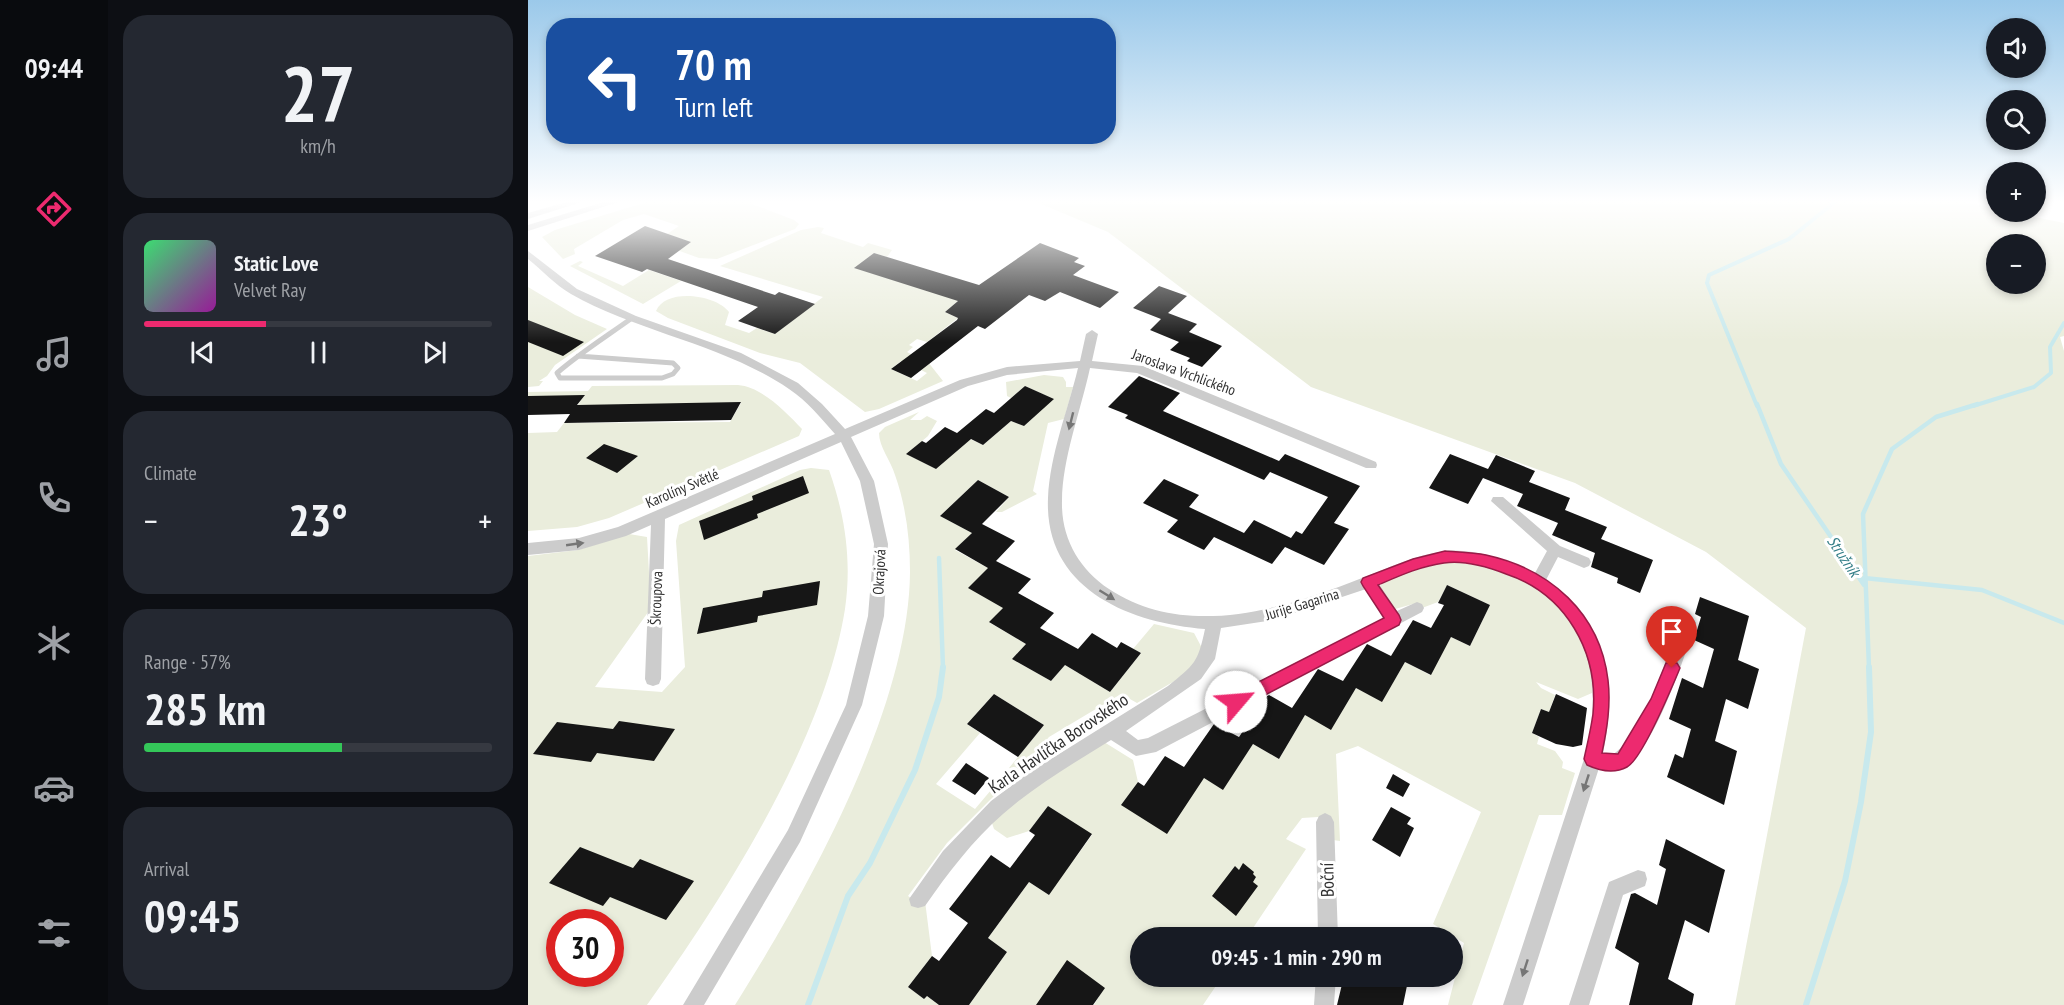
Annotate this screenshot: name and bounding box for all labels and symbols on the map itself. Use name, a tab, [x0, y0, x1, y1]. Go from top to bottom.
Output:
street label: Jaroslava Vrchlického	[1129, 344, 1238, 400]
one-way arrow	[1066, 412, 1076, 430]
street label: Karolíny Světlé	[643, 464, 721, 512]
water label: Stružník	[1823, 532, 1866, 582]
one-way arrow	[566, 539, 585, 548]
street label: Okrajová	[868, 549, 890, 595]
street label: Škroupova	[646, 571, 666, 625]
street label: Jurije Gagarina	[1262, 584, 1341, 624]
one-way arrow	[1099, 589, 1115, 600]
pin	[1646, 606, 1697, 668]
position arrow	[1204, 670, 1268, 734]
street label: Karla Havlíčka Borovského	[984, 688, 1133, 798]
one-way arrow	[1580, 774, 1590, 792]
street label: Boční	[1315, 862, 1339, 897]
speed limit sign: 30	[546, 909, 624, 987]
one-way arrow	[1520, 959, 1529, 977]

